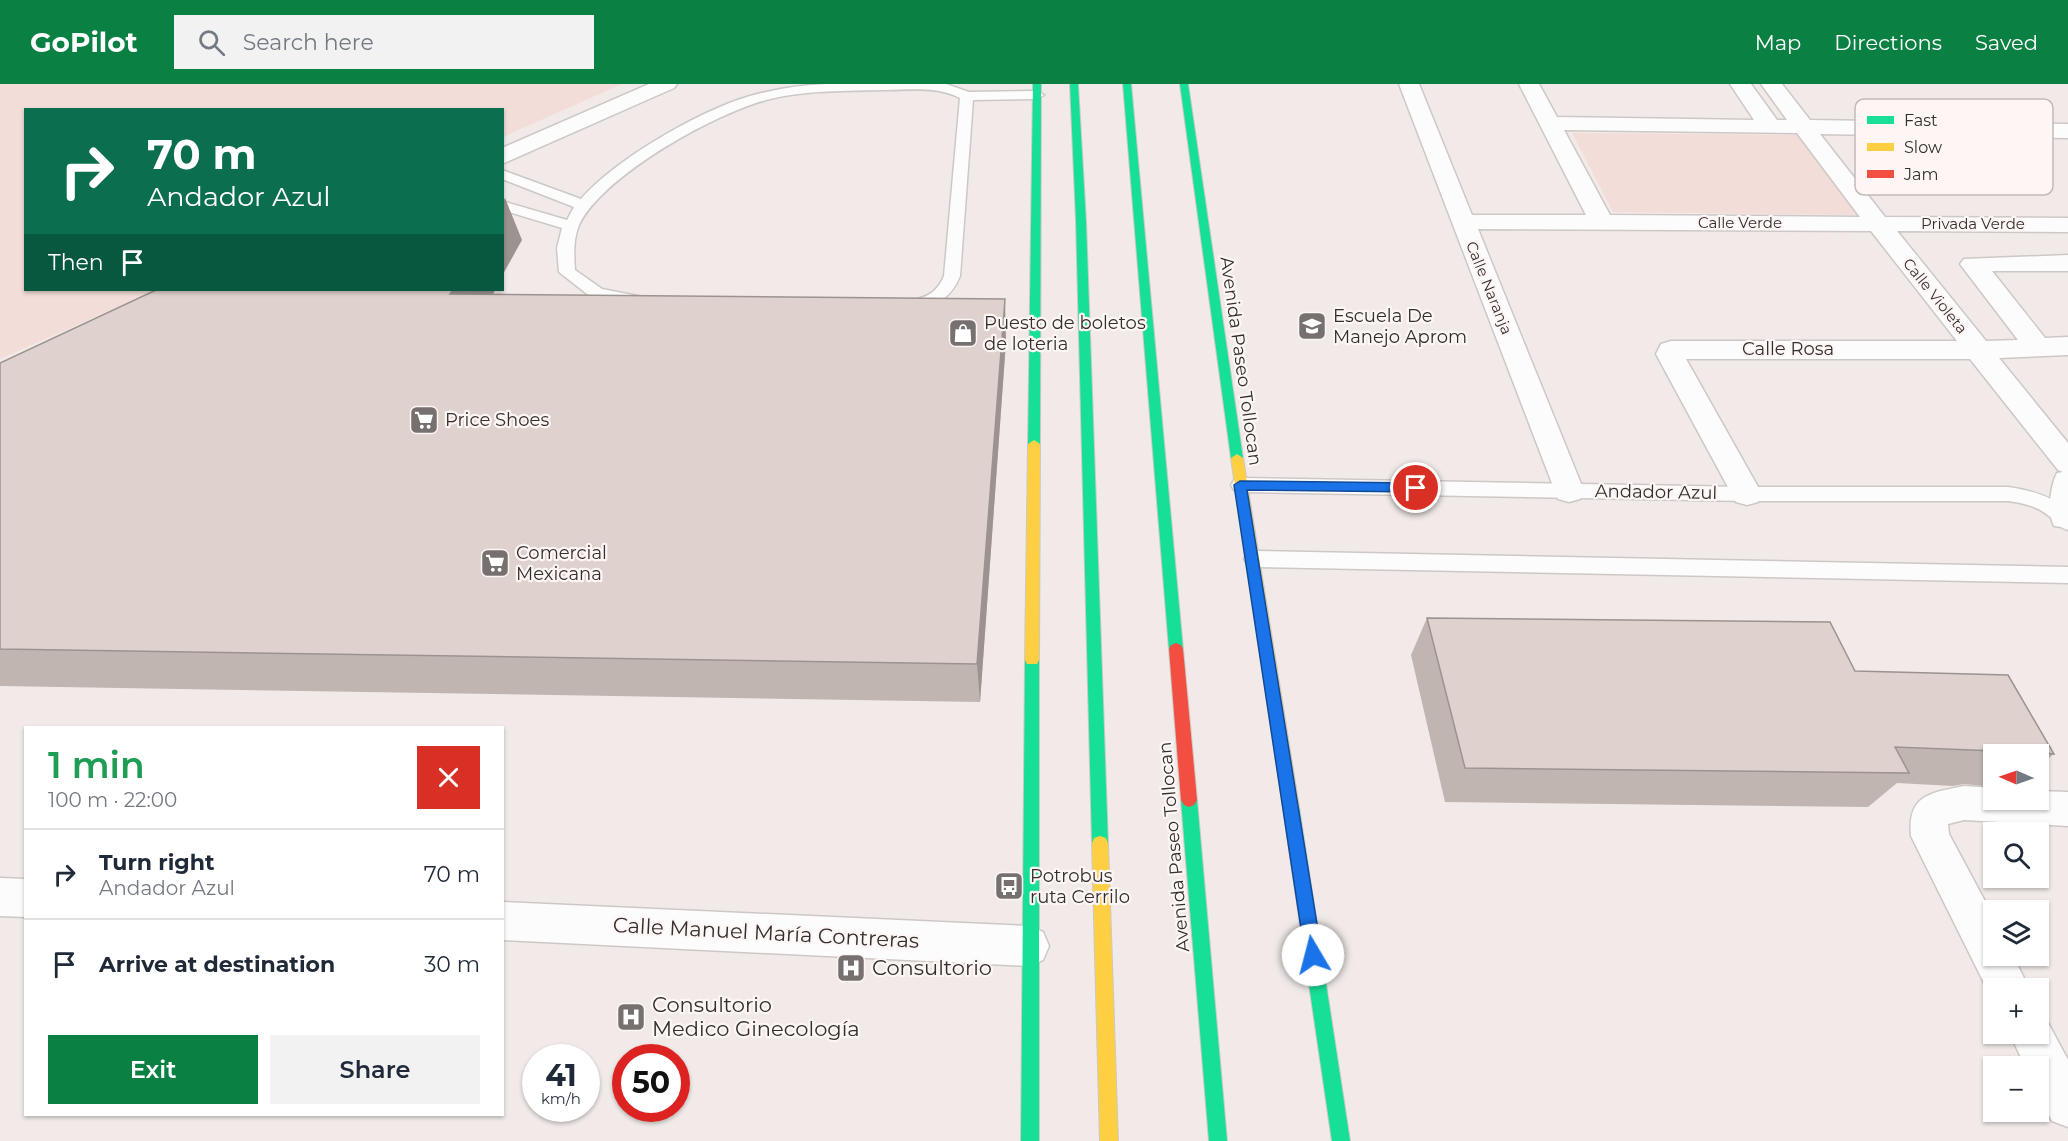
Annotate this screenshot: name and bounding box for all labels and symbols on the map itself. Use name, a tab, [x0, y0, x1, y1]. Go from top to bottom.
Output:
legend	[1855, 99, 2053, 195]
text: Fast	[1904, 111, 1938, 130]
text: Slow	[1904, 138, 1942, 157]
text: Jam	[1903, 165, 1938, 184]
street label: Calle Verde	[1698, 213, 1782, 232]
street label: Privada Verde	[1921, 214, 2025, 233]
street label: Calle Naranja	[1462, 238, 1517, 337]
street label: Calle Violeta	[1899, 254, 1972, 337]
street label: Avenida Paseo Tollocan	[1215, 255, 1267, 467]
place label: Escuela De Manejo Aprom	[1333, 305, 1467, 348]
school or university icon: Escuela De Manejo Aprom	[1296, 310, 1328, 342]
place label: Puesto de boletos de loteria	[984, 312, 1146, 355]
shop icon: Puesto de boletos de loteria	[947, 317, 979, 349]
street label: Calle Rosa	[1742, 338, 1834, 360]
supermarket icon: Price Shoes	[408, 404, 440, 436]
place label: Price Shoes	[445, 409, 549, 431]
pin	[1390, 462, 1441, 513]
street label: Andador Azul	[1595, 480, 1717, 504]
place label: Comercial Mexicana	[516, 542, 607, 585]
supermarket icon: Comercial Mexicana	[479, 547, 511, 579]
street label: Avenida Paseo Tollocan	[1154, 741, 1194, 953]
north arrow	[1983, 744, 2049, 810]
place label: Potrobus ruta Cerrilo	[1030, 865, 1130, 908]
bus stop icon: Potrobus ruta Cerrilo	[993, 870, 1025, 902]
street label: Calle Manuel María Contreras	[612, 912, 920, 953]
position arrow	[1281, 923, 1345, 987]
hospital icon: Consultorio	[835, 952, 867, 984]
place label: Consultorio	[872, 955, 992, 980]
place label: Consultorio Medico Ginecología	[652, 992, 860, 1041]
hospital icon: Consultorio Medico Ginecología	[615, 1001, 647, 1033]
speed limit sign: 50	[612, 1044, 690, 1122]

